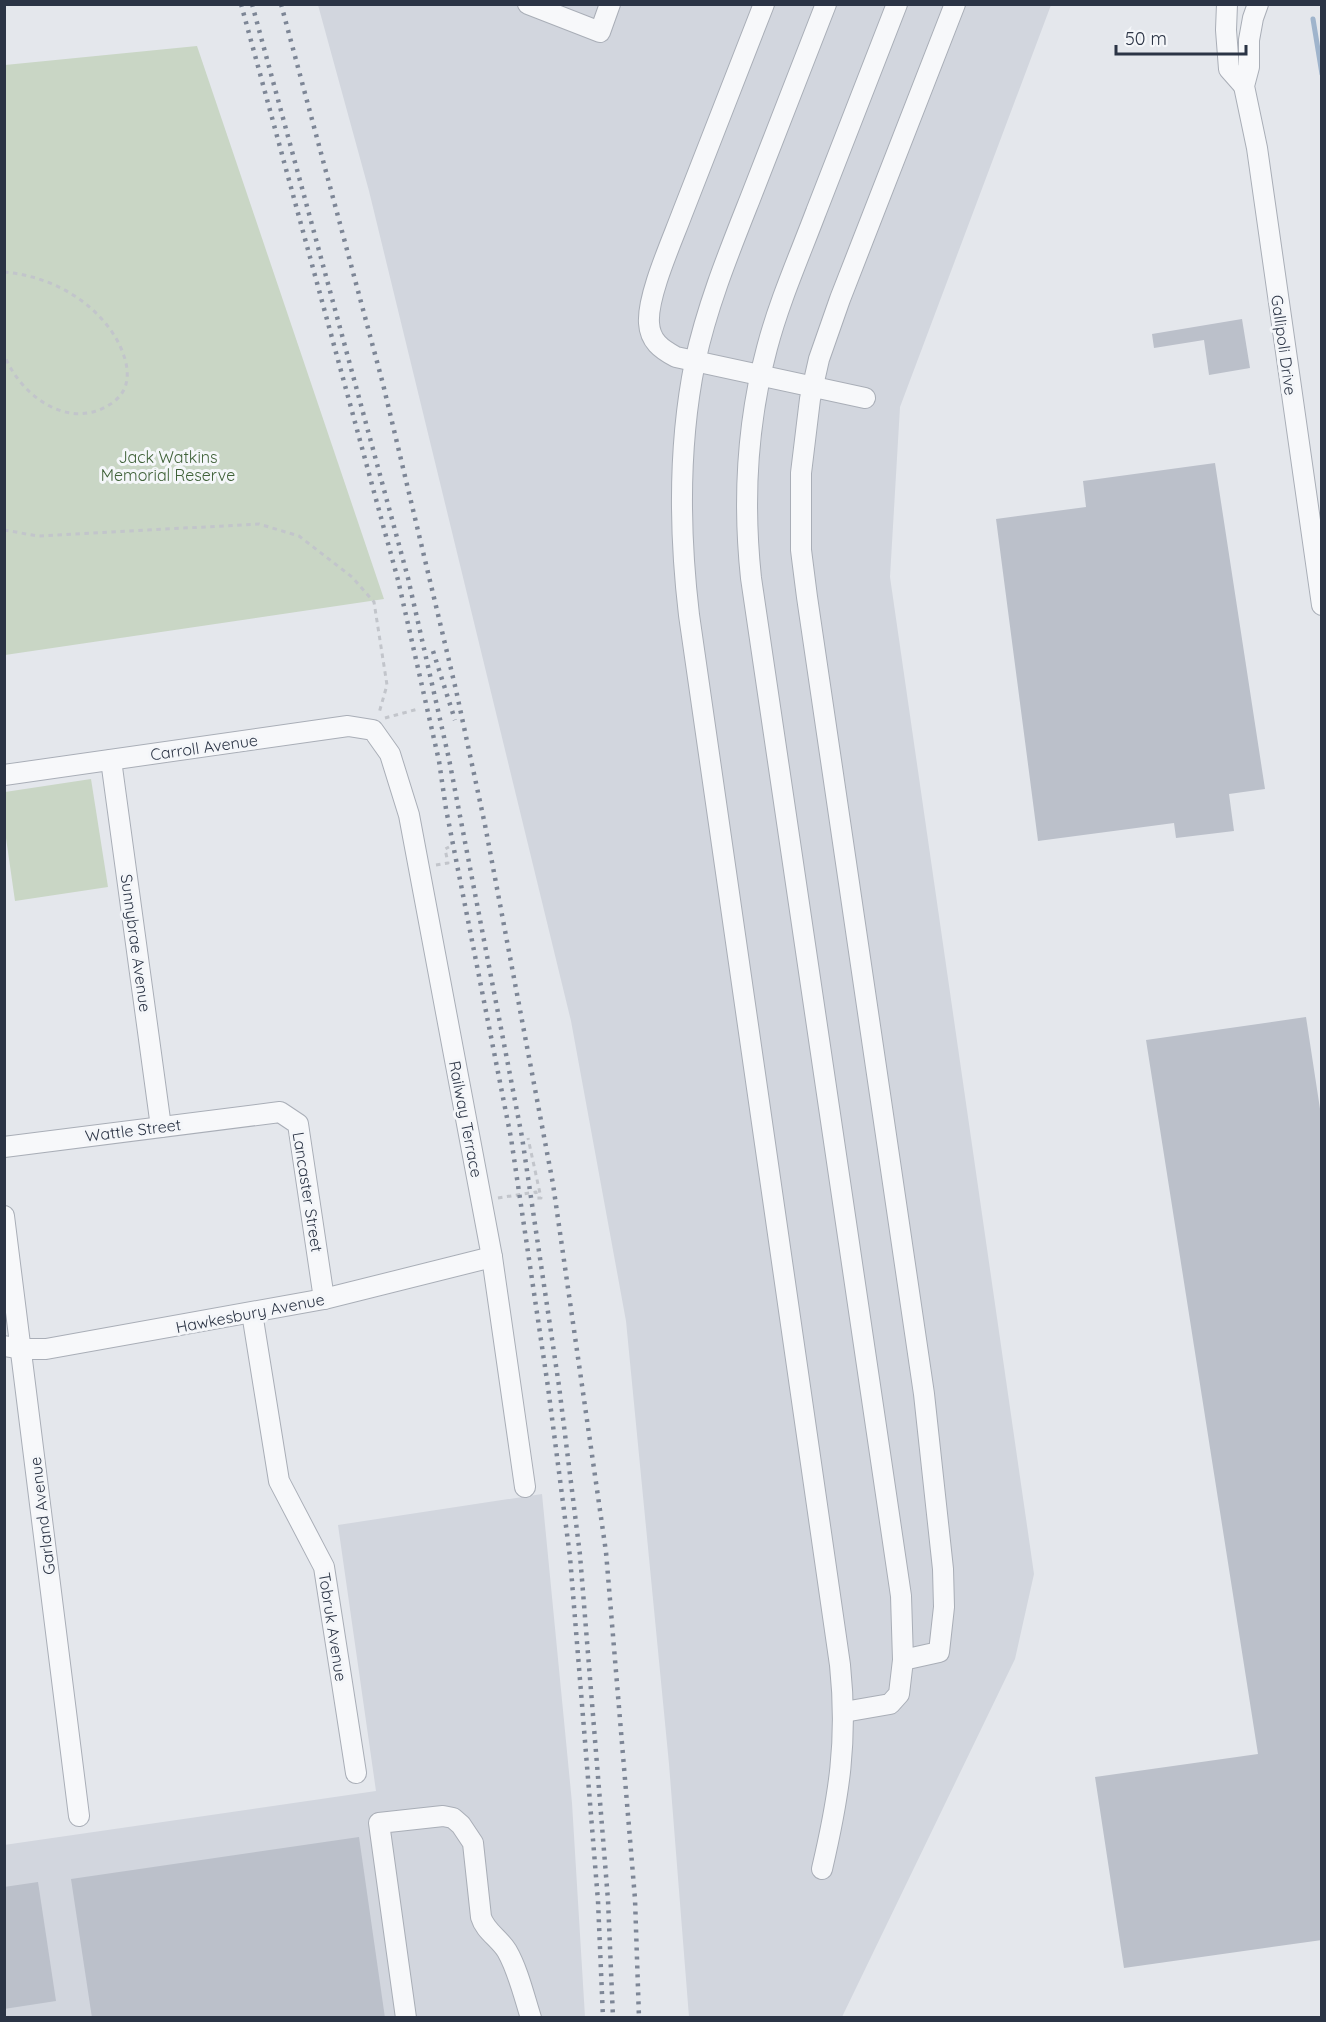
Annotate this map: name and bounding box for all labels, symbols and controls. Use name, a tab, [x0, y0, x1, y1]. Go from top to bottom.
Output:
scale bar	[1116, 18, 1246, 56]
text: 50 m	[1125, 27, 1167, 50]
street label: Gallipoli Drive	[1267, 294, 1301, 396]
park label: Jack Watkins Memorial Reserve	[101, 447, 235, 485]
street label: Carroll Avenue	[149, 730, 259, 764]
street label: Sunnybrae Avenue	[116, 873, 156, 1013]
street label: Railway Terrace	[445, 1059, 487, 1179]
street label: Wattle Street	[84, 1114, 182, 1146]
street label: Lancaster Street	[289, 1130, 327, 1254]
street label: Hawkesbury Avenue	[174, 1289, 326, 1337]
street label: Garland Avenue	[25, 1456, 59, 1576]
street label: Tobruk Avenue	[315, 1571, 351, 1683]

